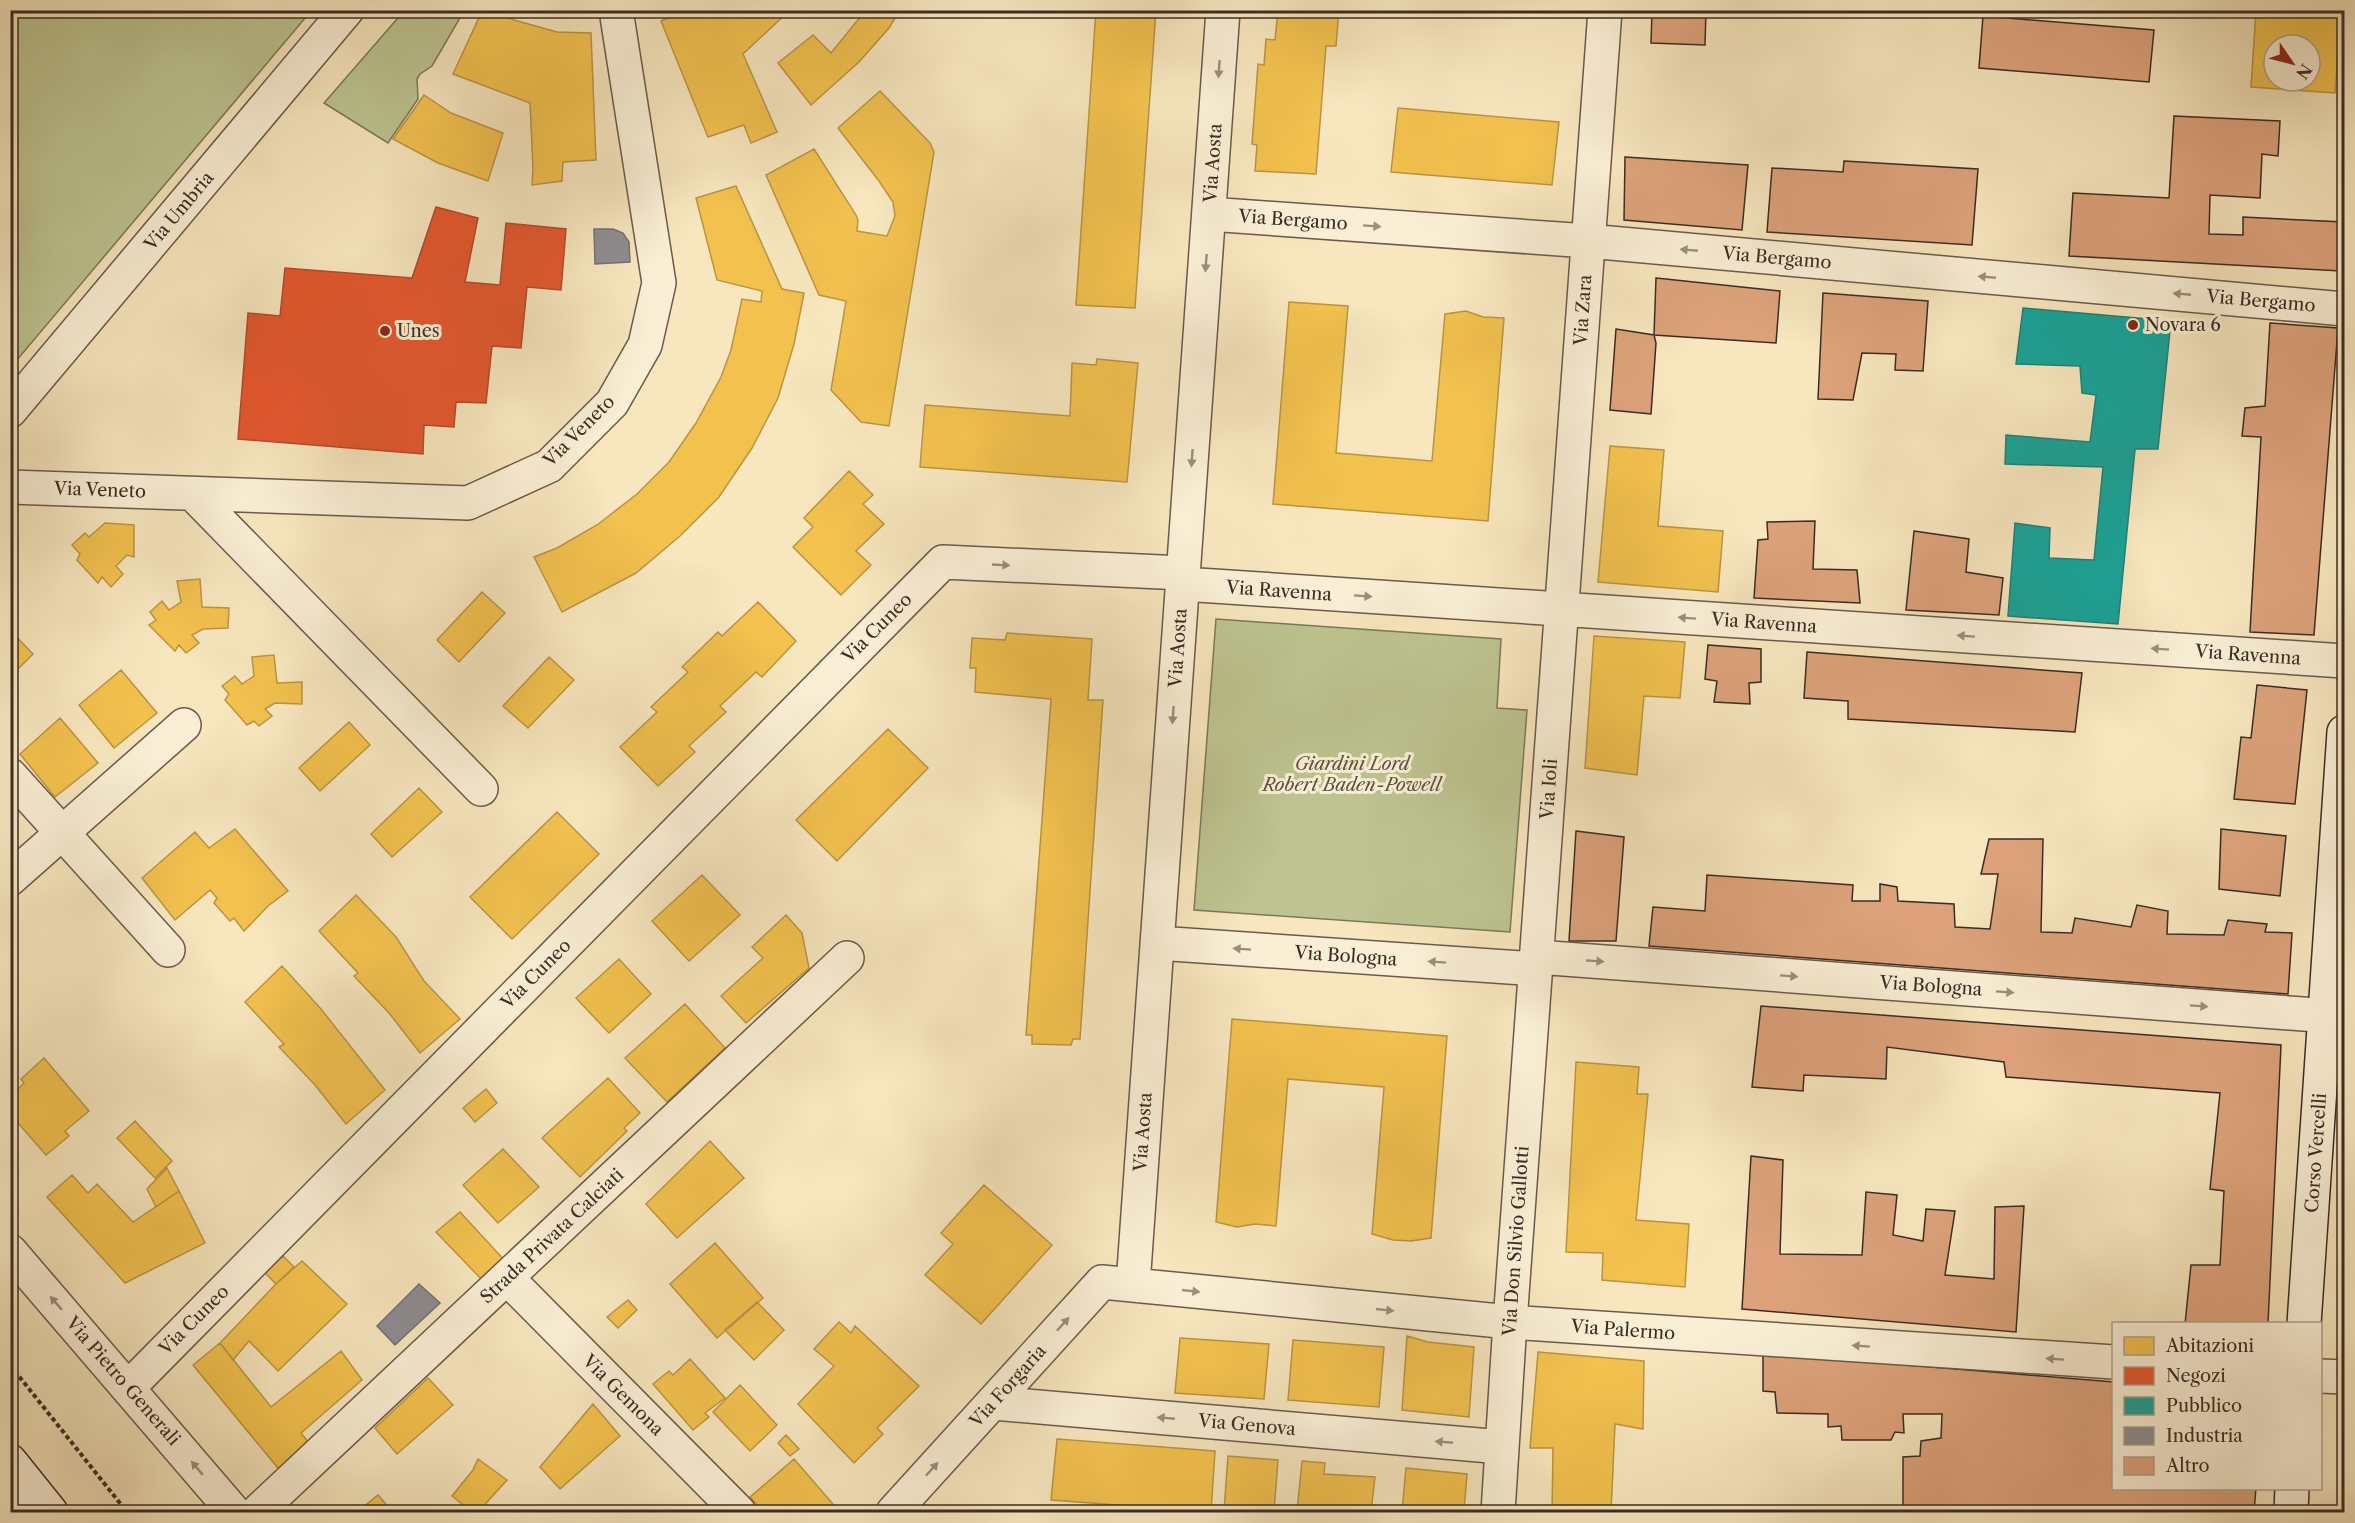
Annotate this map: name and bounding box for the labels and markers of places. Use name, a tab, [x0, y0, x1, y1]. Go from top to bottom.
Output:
place label: Novara 6	[2145, 314, 2221, 336]
marker: Novara 6	[2126, 318, 2140, 332]
place label: Unes	[397, 320, 440, 342]
marker: Unes	[378, 324, 392, 338]

